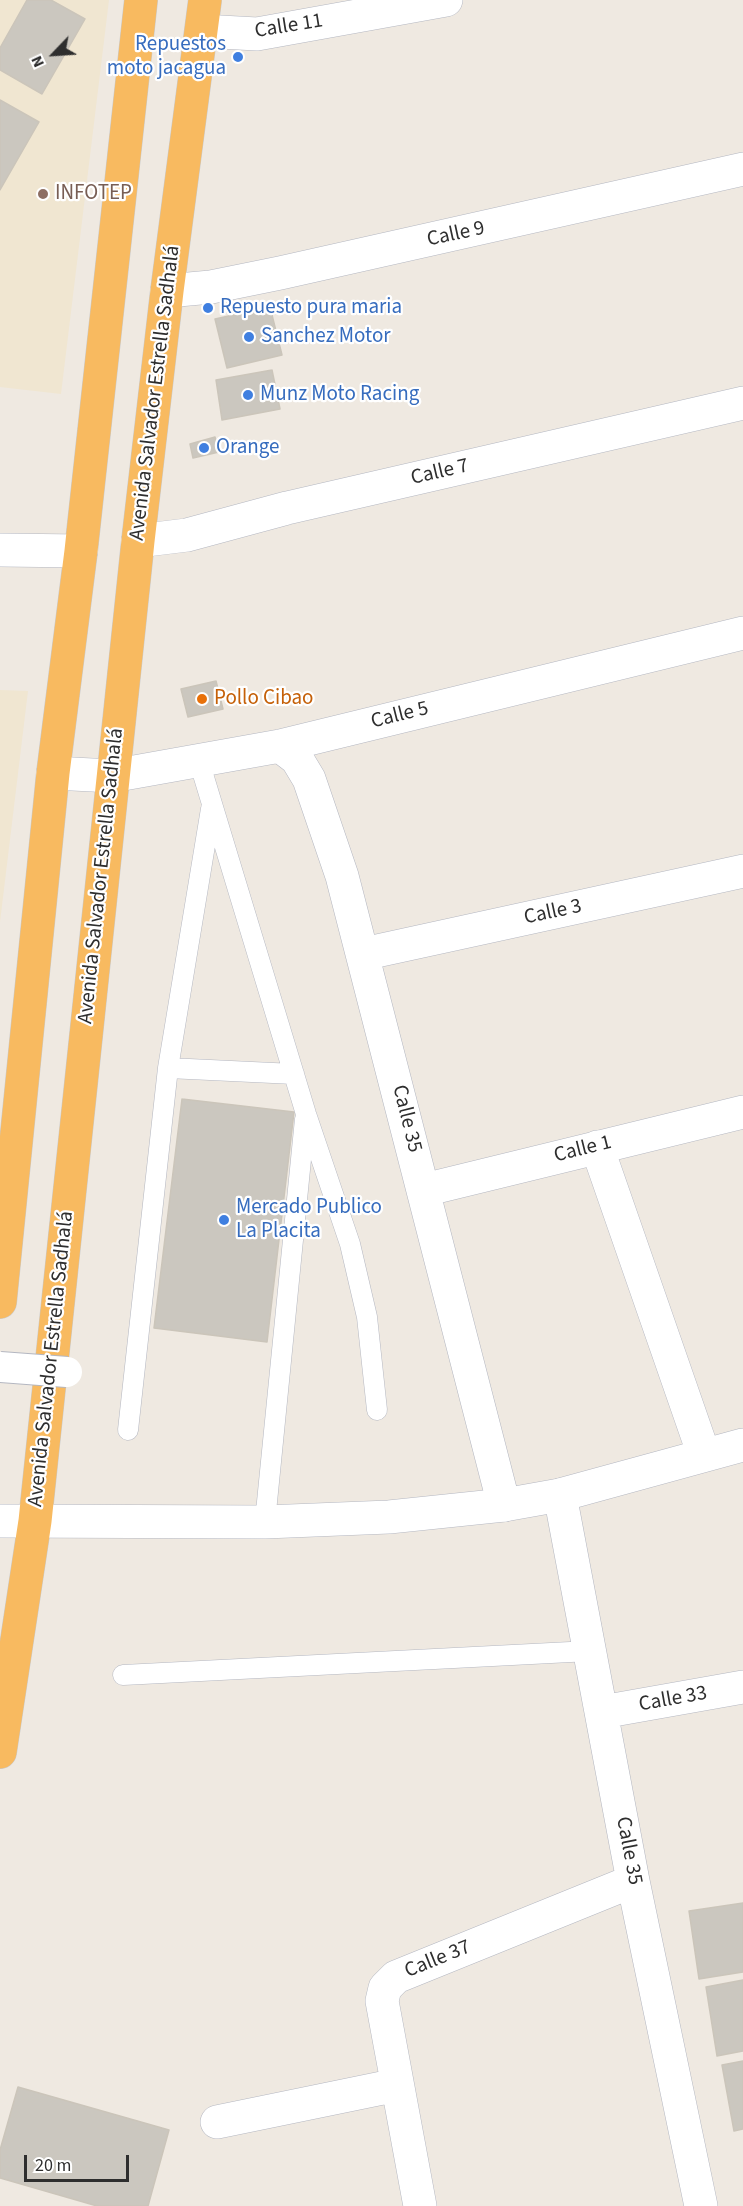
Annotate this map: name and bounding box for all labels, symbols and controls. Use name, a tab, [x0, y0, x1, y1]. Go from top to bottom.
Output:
street label: Calle 11	[253, 9, 325, 45]
north arrow	[24, 24, 84, 84]
place label: Repuestos moto jacagua	[107, 32, 226, 82]
marker: Repuestos moto jacagua	[231, 50, 245, 64]
text: N	[25, 52, 50, 71]
place label: INFOTEP	[55, 181, 132, 207]
marker: INFOTEP	[36, 187, 50, 201]
street label: Calle 9	[425, 217, 487, 253]
street label: Avenida Salvador Estrella Sadhalá	[125, 244, 187, 542]
place label: Repuesto pura maria	[220, 295, 402, 321]
marker: Repuesto pura maria	[201, 301, 215, 315]
place label: Sanchez Motor	[261, 324, 391, 350]
marker: Sanchez Motor	[242, 330, 256, 344]
place label: Munz Moto Racing	[260, 382, 419, 408]
marker: Munz Moto Racing	[241, 388, 255, 402]
place label: Orange	[216, 435, 280, 461]
marker: Orange	[197, 441, 211, 455]
street label: Calle 7	[409, 454, 471, 492]
place label: Pollo Cibao	[214, 686, 314, 712]
marker: Pollo Cibao	[195, 692, 209, 706]
street label: Calle 5	[369, 697, 431, 735]
street label: Avenida Salvador Estrella Sadhalá	[74, 727, 130, 1025]
street label: Calle 3	[522, 895, 584, 931]
street label: Calle 35	[385, 1083, 427, 1155]
street label: Calle 1	[552, 1131, 614, 1169]
place label: Mercado Publico La Placita	[236, 1195, 382, 1245]
street label: Avenida Salvador Estrella Sadhalá	[24, 1210, 80, 1508]
marker: Mercado Publico La Placita	[217, 1213, 231, 1227]
street label: Calle 33	[637, 1682, 709, 1718]
street label: Calle 35	[609, 1815, 647, 1887]
street label: Calle 37	[401, 1935, 475, 1985]
scale bar	[27, 2143, 132, 2181]
text: 20 m	[35, 2153, 71, 2178]

